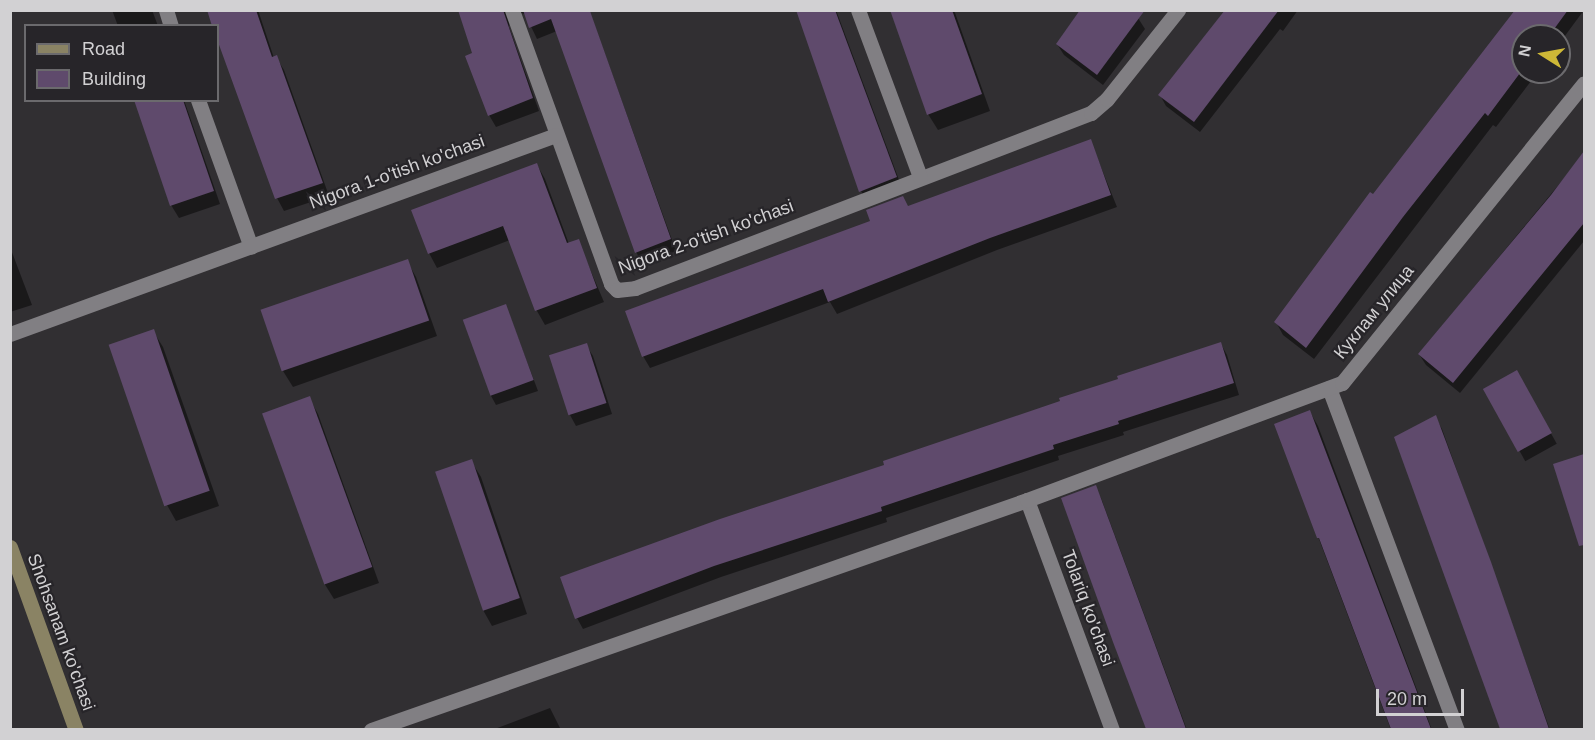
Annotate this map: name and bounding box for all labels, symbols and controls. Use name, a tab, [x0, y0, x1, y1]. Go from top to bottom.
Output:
legend	[24, 24, 219, 102]
north arrow	[1511, 24, 1571, 84]
text: Road	[82, 39, 125, 59]
text: N	[1515, 44, 1534, 58]
text: Building	[82, 69, 146, 89]
street label: Nigora 1-o'tish ko'chasi	[306, 130, 488, 214]
street label: Nigora 2-o'tish ko'chasi	[615, 195, 797, 279]
street label: Куклам улица	[1329, 261, 1419, 363]
street label: Tolariq ko'chasi	[1057, 547, 1119, 669]
street label: Shohsanam ko'chasi	[23, 551, 99, 713]
scale bar	[1379, 677, 1468, 715]
text: 20 m	[1387, 689, 1427, 709]

